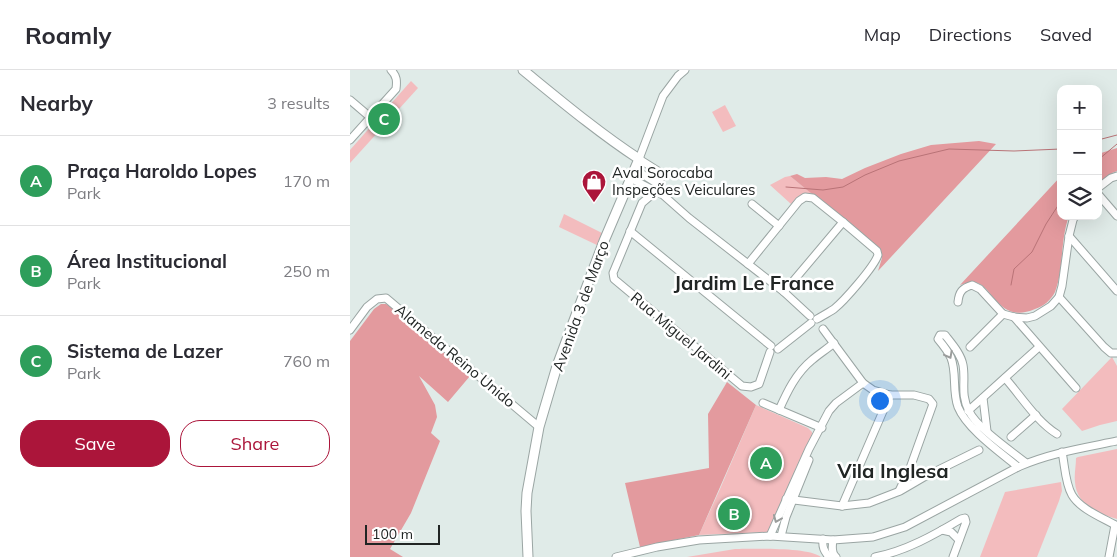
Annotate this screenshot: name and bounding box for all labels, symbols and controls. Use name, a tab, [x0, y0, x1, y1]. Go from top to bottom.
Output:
text: Roamly	[25, 20, 112, 50]
text: Map	[864, 23, 901, 46]
text: Directions	[929, 23, 1012, 46]
text: Saved	[1040, 23, 1092, 46]
map controls	[1057, 85, 1102, 220]
button: +	[1057, 85, 1102, 130]
text: Nearby	[20, 90, 93, 116]
text: 3 results	[267, 93, 330, 113]
pin: C	[368, 100, 400, 138]
button: −	[1057, 130, 1102, 175]
text: Praça Haroldo Lopes	[67, 159, 257, 183]
place label: Aval Sorocaba Inspeções Veiculares	[612, 163, 756, 199]
shop icon: Aval Sorocaba Inspeções Veiculares	[581, 169, 607, 203]
text: A	[30, 171, 42, 191]
text: 170 m	[283, 171, 330, 191]
button: layers	[1057, 175, 1102, 220]
text: Park	[67, 183, 101, 203]
street label: Avenida 3 de Março	[548, 238, 613, 374]
text: Área Institucional	[67, 249, 227, 273]
text: B	[30, 261, 42, 281]
text: 250 m	[283, 261, 330, 281]
district label: Jardim Le France	[674, 270, 834, 295]
text: Park	[67, 273, 101, 293]
street label: Rua Miguel Jardini	[627, 288, 736, 383]
street label: Alameda Reino Unido	[391, 300, 519, 411]
text: Sistema de Lazer	[67, 339, 223, 363]
one-way arrow	[943, 350, 953, 359]
text: C	[31, 351, 41, 371]
text: 760 m	[283, 351, 330, 371]
text: Park	[67, 363, 101, 383]
your location	[867, 388, 893, 414]
button: Save	[20, 420, 170, 467]
button: Share	[180, 420, 330, 467]
pin: A	[750, 444, 782, 482]
district label: Vila Inglesa	[836, 458, 949, 483]
pin: B	[718, 495, 750, 533]
one-way arrow	[773, 514, 784, 523]
scale bar	[365, 522, 440, 545]
text: 100 m	[372, 525, 413, 543]

